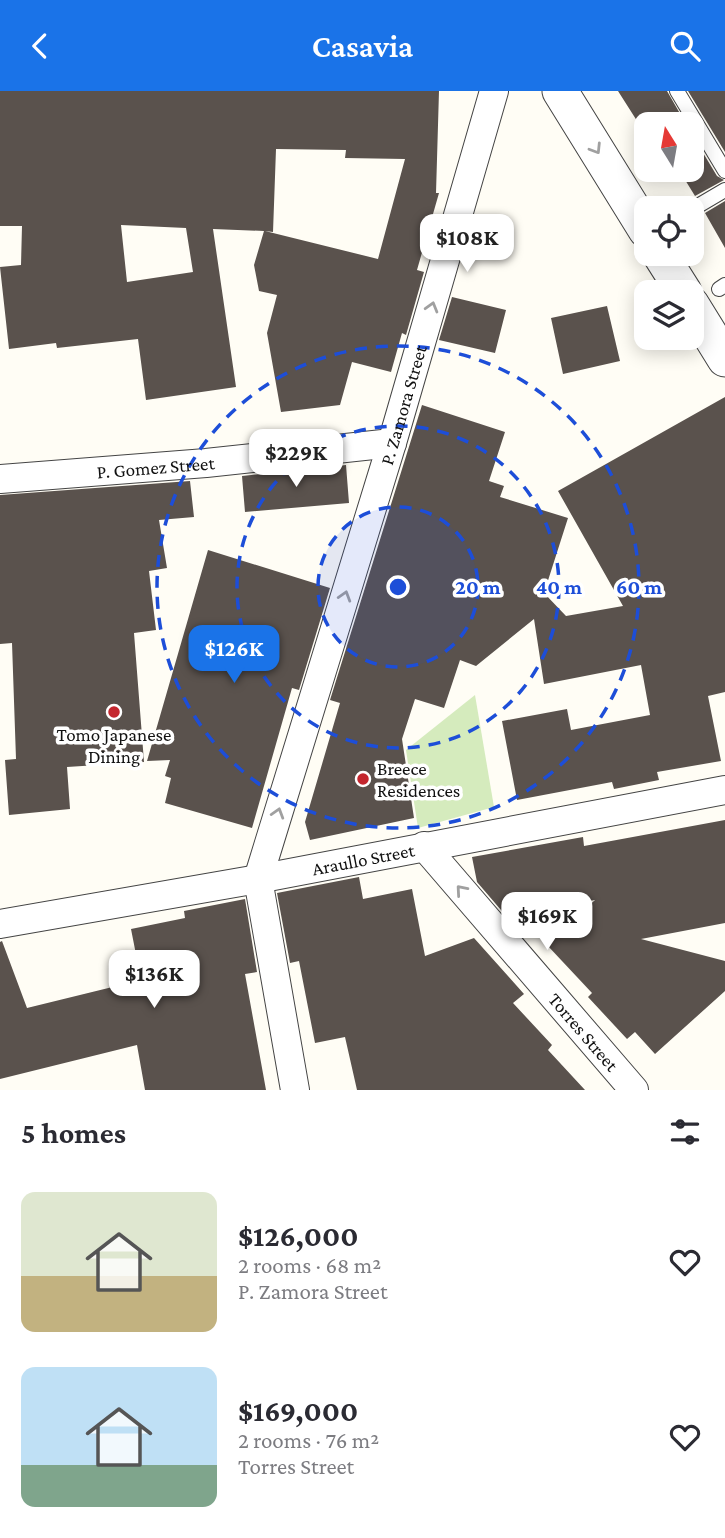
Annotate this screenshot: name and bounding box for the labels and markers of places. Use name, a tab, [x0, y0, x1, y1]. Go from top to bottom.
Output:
pin: $108K	[418, 215, 516, 274]
pin: $229K	[247, 429, 345, 489]
centre of rings	[386, 575, 410, 599]
pin: $126K	[185, 625, 283, 685]
marker: Tomo Japanese Dining	[106, 704, 122, 720]
place label: Tomo Japanese Dining	[57, 724, 171, 767]
place label: Breece Residences	[377, 758, 460, 801]
marker: Breece Residences	[355, 771, 371, 787]
pin: $169K	[498, 893, 596, 952]
pin: $136K	[105, 951, 203, 1010]

